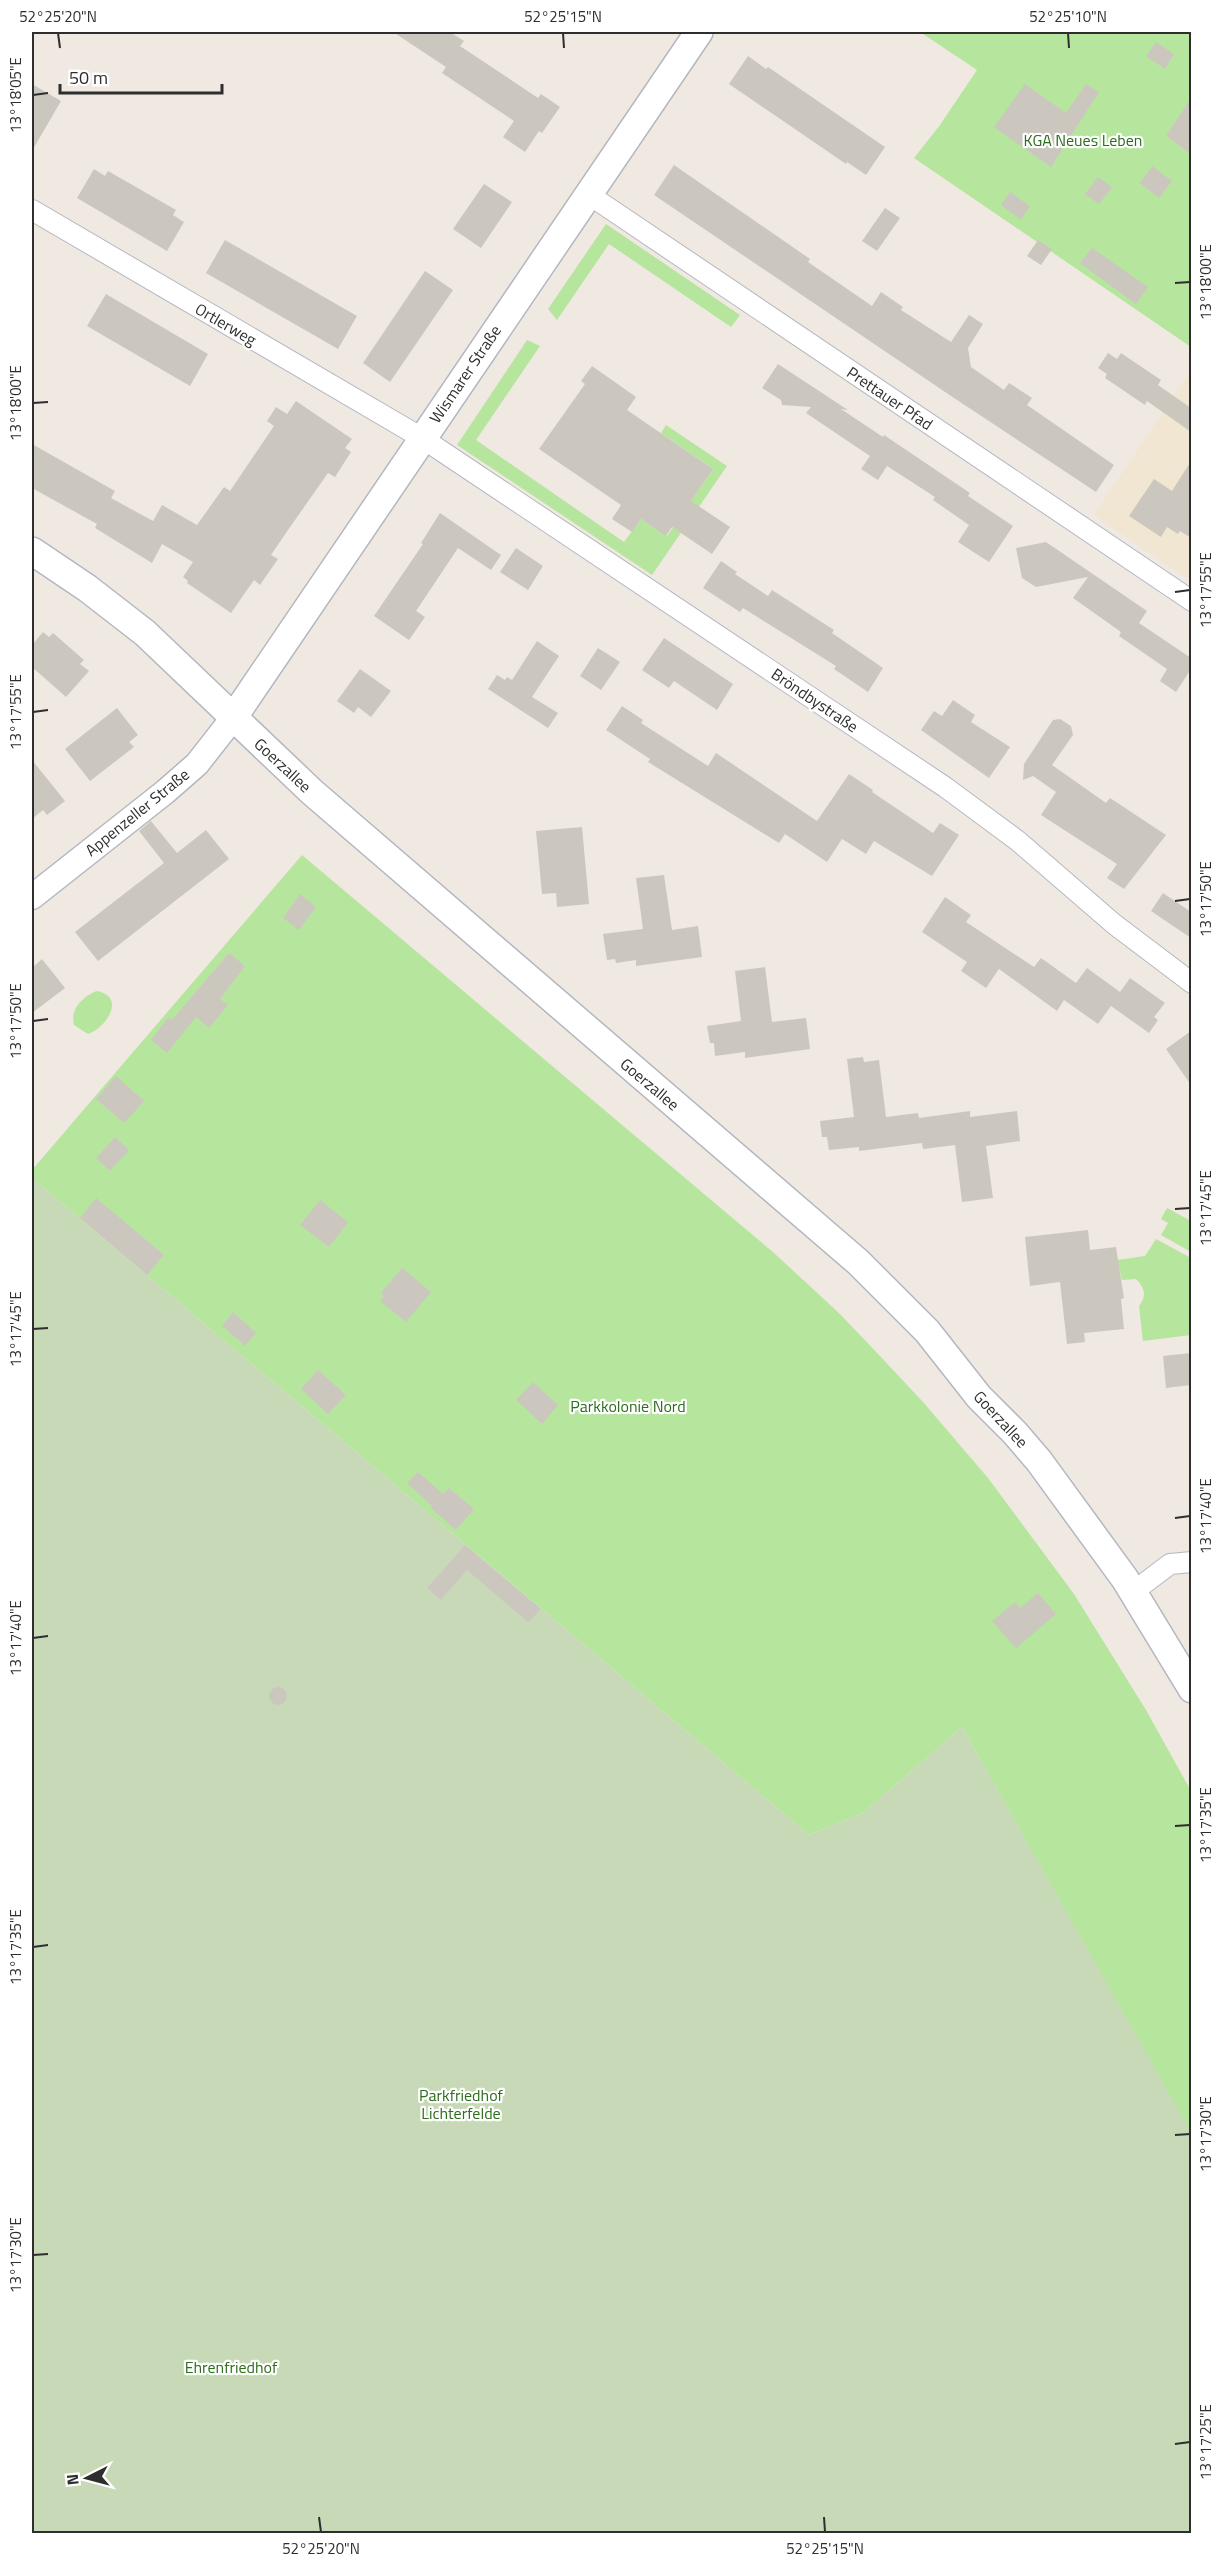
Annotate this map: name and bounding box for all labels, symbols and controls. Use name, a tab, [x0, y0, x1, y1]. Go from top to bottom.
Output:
text: 52°25'20"N	[19, 5, 97, 28]
text: 52°25'15"N	[524, 5, 602, 28]
text: 52°25'10"N	[1029, 5, 1107, 28]
text: 13°18'05"E	[4, 57, 27, 133]
scale bar	[60, 57, 222, 95]
text: 50 m	[69, 64, 108, 91]
park label: KGA Neues Leben	[1024, 128, 1142, 152]
text: 13°18'00"E	[1194, 244, 1217, 320]
street label: Ortlerweg	[191, 297, 261, 351]
street label: Wismarer Straße	[423, 320, 507, 428]
street label: Prettauer Pfad	[842, 360, 938, 436]
text: 13°18'00"E	[4, 365, 27, 441]
text: 13°17'55"E	[1194, 552, 1217, 628]
street label: Bröndbystraße	[767, 662, 863, 738]
text: 13°17'55"E	[4, 674, 27, 750]
street label: Goerzallee	[249, 732, 317, 798]
street label: Appenzeller Straße	[80, 762, 194, 862]
text: 13°17'50"E	[1194, 861, 1217, 937]
text: 13°17'50"E	[4, 983, 27, 1059]
street label: Goerzallee	[615, 1052, 685, 1116]
text: 13°17'45"E	[1194, 1170, 1217, 1246]
text: 13°17'45"E	[4, 1291, 27, 1367]
street label: Goerzallee	[968, 1385, 1034, 1453]
park label: Parkkolonie Nord	[570, 1394, 686, 1418]
text: 13°17'40"E	[1194, 1478, 1217, 1554]
text: 13°17'40"E	[4, 1600, 27, 1676]
text: 13°17'35"E	[1194, 1787, 1217, 1863]
text: 13°17'35"E	[4, 1909, 27, 1985]
park label: Parkfriedhof Lichterfelde	[419, 2083, 504, 2125]
text: 13°17'30"E	[1194, 2096, 1217, 2172]
text: 13°17'30"E	[4, 2217, 27, 2293]
park label: Ehrenfriedhof	[185, 2355, 278, 2379]
text: 13°17'25"E	[1194, 2404, 1217, 2480]
north arrow	[57, 2448, 117, 2508]
text: N	[60, 2473, 85, 2486]
text: 52°25'20"N	[282, 2537, 360, 2560]
text: 52°25'15"N	[786, 2537, 864, 2560]

